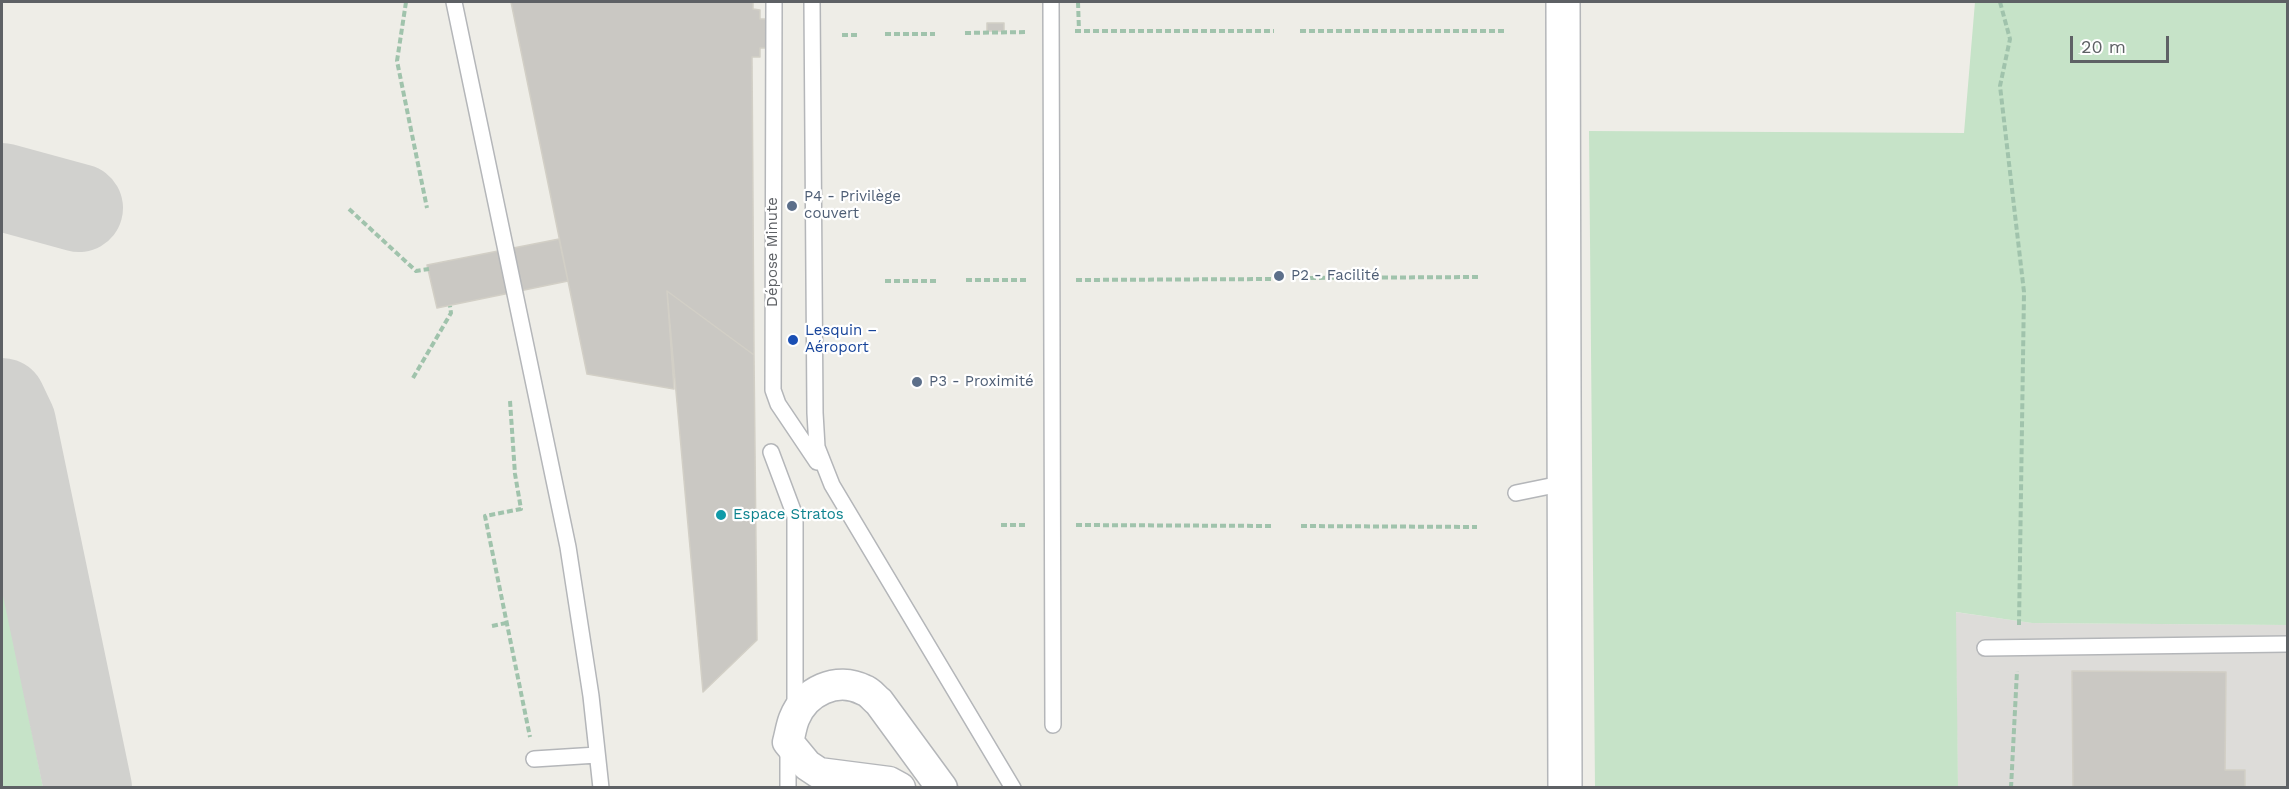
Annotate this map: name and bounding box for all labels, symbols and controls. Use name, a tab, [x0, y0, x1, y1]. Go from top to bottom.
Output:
scale bar	[2073, 24, 2172, 62]
text: 20 m	[2081, 36, 2126, 57]
place label: P4 - Privilège couvert	[804, 188, 901, 223]
street label: Dépose Minute	[764, 197, 782, 307]
marker: P4 - Privilège couvert	[785, 199, 799, 213]
place label: P2 - Facilité	[1291, 267, 1380, 285]
marker: P2 - Facilité	[1272, 269, 1286, 283]
place label: Lesquin – Aéroport	[805, 322, 877, 357]
marker: Lesquin – Aéroport	[786, 333, 800, 347]
place label: P3 - Proximité	[929, 373, 1034, 391]
marker: P3 - Proximité	[910, 375, 924, 389]
place label: Espace Stratos	[733, 506, 844, 524]
marker: Espace Stratos	[714, 508, 728, 522]

